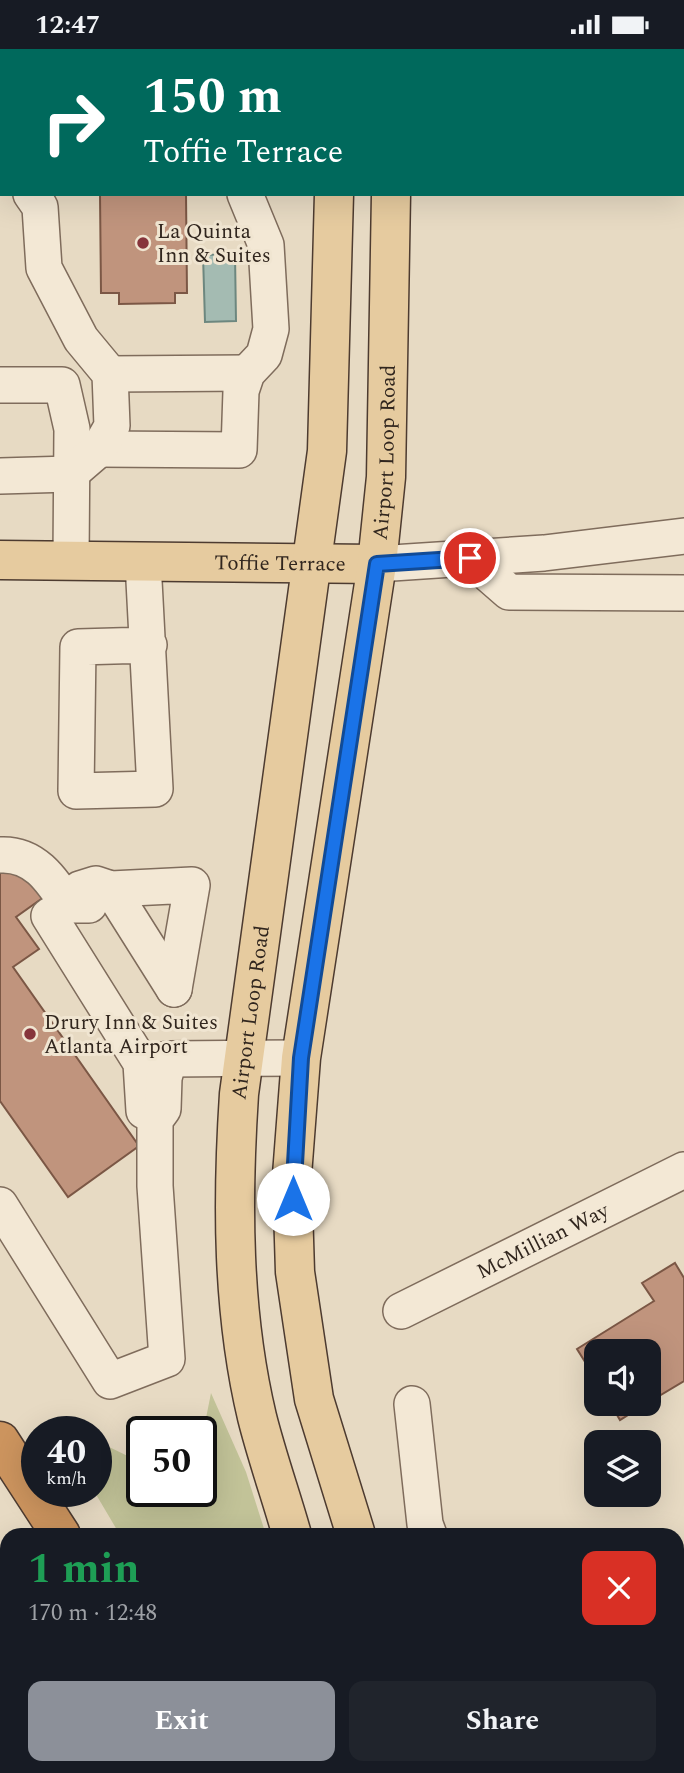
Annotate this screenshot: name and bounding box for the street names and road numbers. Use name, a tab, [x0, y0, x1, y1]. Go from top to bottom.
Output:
street label: Airport Loop Road	[365, 364, 405, 542]
street label: Toffie Terrace	[214, 547, 346, 581]
street label: Airport Loop Road	[223, 923, 279, 1102]
street label: McMillian Way	[471, 1195, 615, 1288]

